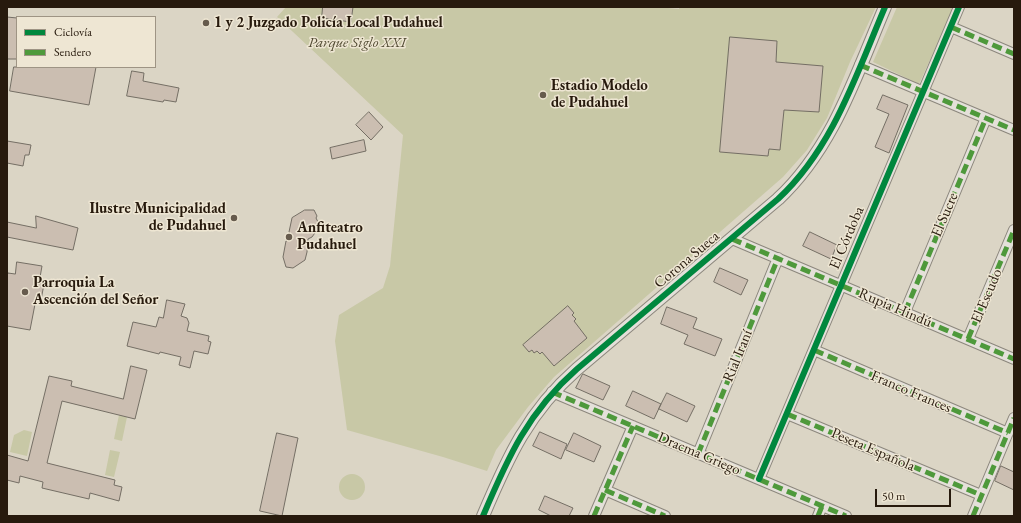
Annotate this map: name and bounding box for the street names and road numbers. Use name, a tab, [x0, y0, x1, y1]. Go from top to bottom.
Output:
street label: El Sucre	[928, 190, 962, 240]
street label: El Córdoba	[826, 204, 868, 272]
street label: Corona Sueca	[651, 227, 723, 293]
street label: El Escudo	[968, 266, 1006, 326]
street label: Rupia Hindú	[855, 284, 935, 332]
street label: Rial Iraní	[719, 327, 757, 385]
street label: Franco Frances	[868, 367, 954, 417]
street label: Peseta Española	[828, 424, 918, 476]
street label: Dracma Griego	[655, 428, 743, 480]

